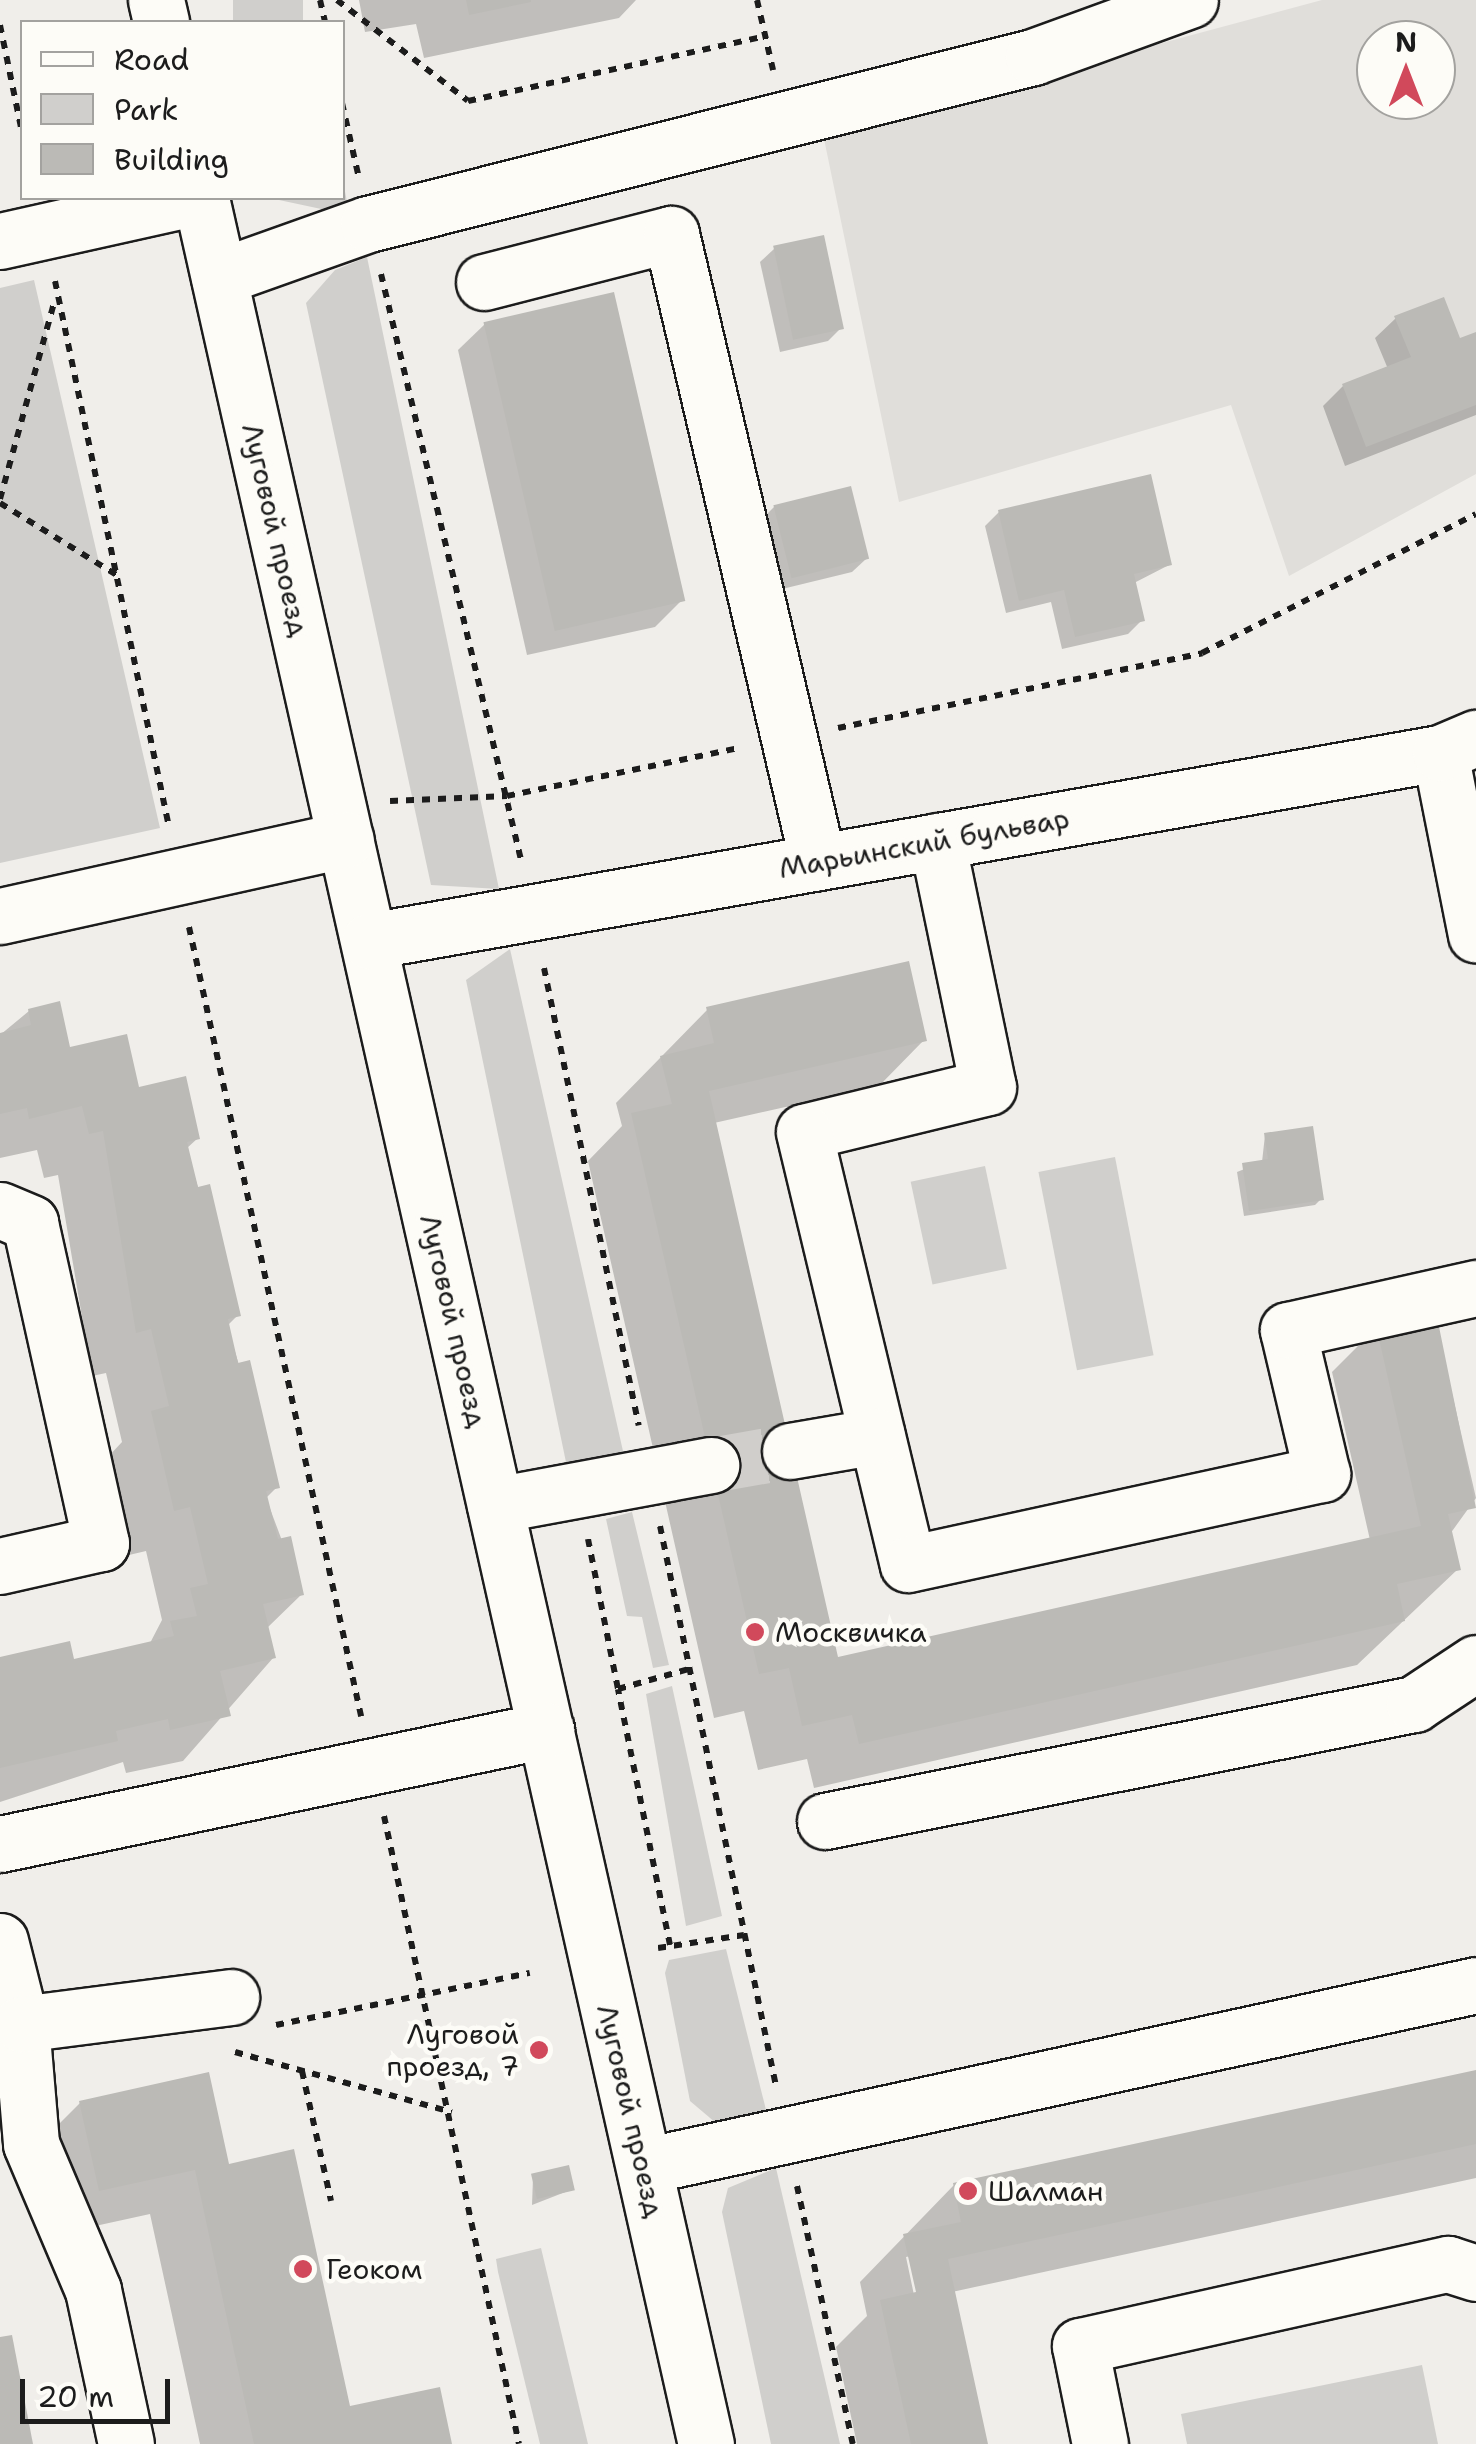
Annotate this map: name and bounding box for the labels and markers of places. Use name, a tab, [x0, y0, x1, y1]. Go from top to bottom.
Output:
place label: Москвичка	[775, 1615, 927, 1649]
marker: Москвичка	[744, 1621, 766, 1643]
place label: Луговой проезд, 7	[387, 2017, 519, 2083]
marker: Луговой проезд, 7	[528, 2039, 550, 2061]
place label: Шалман	[988, 2174, 1103, 2208]
marker: Шалман	[957, 2180, 979, 2202]
place label: Геоком	[326, 2252, 422, 2286]
marker: Геоком	[290, 2256, 316, 2282]

